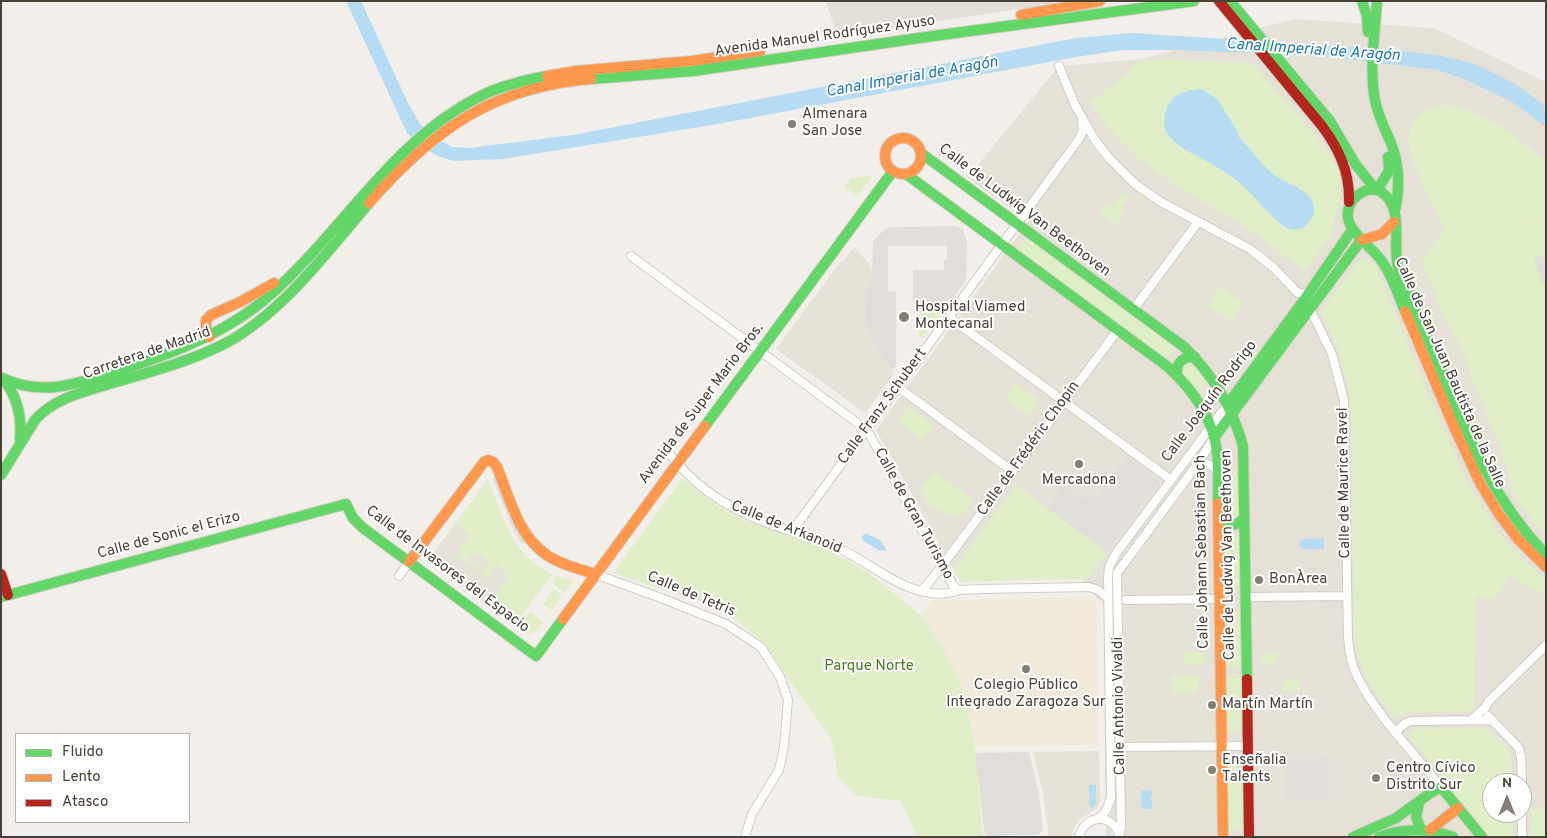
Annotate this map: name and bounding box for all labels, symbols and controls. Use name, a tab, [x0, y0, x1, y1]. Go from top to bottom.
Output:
street label: Avenida Manuel Rodríguez Ayuso	[714, 13, 936, 61]
water label: Canal Imperial de Aragón	[1225, 35, 1401, 67]
water label: Canal Imperial de Aragón	[824, 53, 1000, 103]
place label: Almenara San Jose	[802, 106, 867, 141]
marker: Almenara San Jose	[786, 118, 798, 130]
street label: Calle de Ludwig Van Beethoven	[935, 141, 1113, 281]
street label: Calle de San Juan Bautista de la Salle	[1390, 255, 1508, 491]
place label: Hospital Viamed Montecanal	[915, 299, 1025, 334]
marker: Hospital Viamed Montecanal	[897, 310, 911, 324]
street label: Avenida de Super Mario Bros.	[636, 320, 768, 488]
street label: Carretera de Madrid	[81, 324, 213, 384]
street label: Calle Joaquín Rodrigo	[1158, 338, 1262, 466]
street label: Calle Franz Schubert	[835, 345, 931, 469]
street label: Calle de Frédéric Chopin	[974, 378, 1084, 520]
street label: Calle de Maurice Ravel	[1335, 407, 1355, 559]
street label: Calle de Gran Turismo	[869, 445, 957, 583]
street label: Calle de Ludwig Van Beethoven	[1218, 450, 1240, 660]
street label: Calle Johann Sebastian Bach	[1192, 455, 1214, 649]
marker: Mercadona	[1073, 458, 1085, 470]
place label: Mercadona	[1042, 472, 1116, 490]
street label: Calle de Arkanoid	[728, 498, 844, 558]
street label: Calle de Invasores del Espacio	[362, 503, 532, 637]
street label: Calle de Sonic el Erizo	[96, 508, 242, 564]
street label: Calle de Tetris	[644, 568, 738, 622]
place label: BonÀrea	[1269, 571, 1327, 589]
marker: BonÀrea	[1253, 574, 1265, 586]
street label: Calle Antonio Vivaldi	[1110, 637, 1130, 775]
park label: Parque Norte	[824, 658, 914, 676]
marker: Colegio Público Integrado Zaragoza Sur	[1020, 663, 1032, 675]
place label: Colegio Público Integrado Zaragoza Sur	[946, 677, 1106, 712]
place label: Martín Martín	[1222, 696, 1313, 714]
marker: Martín Martín	[1206, 699, 1218, 711]
legend	[15, 733, 190, 823]
text: Fluido	[62, 743, 103, 762]
place label: Enseñalia Talents	[1222, 752, 1286, 787]
place label: Centro Cívico Distrito Sur	[1386, 760, 1476, 795]
marker: Enseñalia Talents	[1206, 764, 1218, 776]
text: Lento	[62, 768, 101, 787]
marker: Centro Cívico Distrito Sur	[1370, 772, 1382, 784]
north arrow	[1482, 773, 1532, 823]
text: N	[1502, 775, 1512, 792]
text: Atasco	[62, 793, 108, 812]

